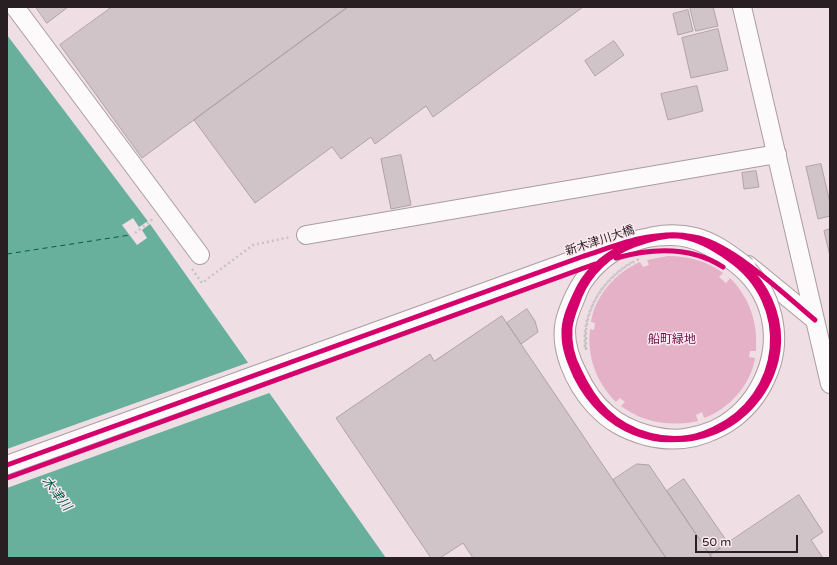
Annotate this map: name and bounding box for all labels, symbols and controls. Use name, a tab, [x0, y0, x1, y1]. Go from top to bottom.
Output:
street label: 新木津川大橋	[564, 223, 636, 259]
park label: 船町緑地	[648, 333, 696, 347]
water label: 木津川	[38, 474, 74, 514]
scale bar	[697, 527, 800, 553]
text: 50 m	[702, 535, 731, 549]

